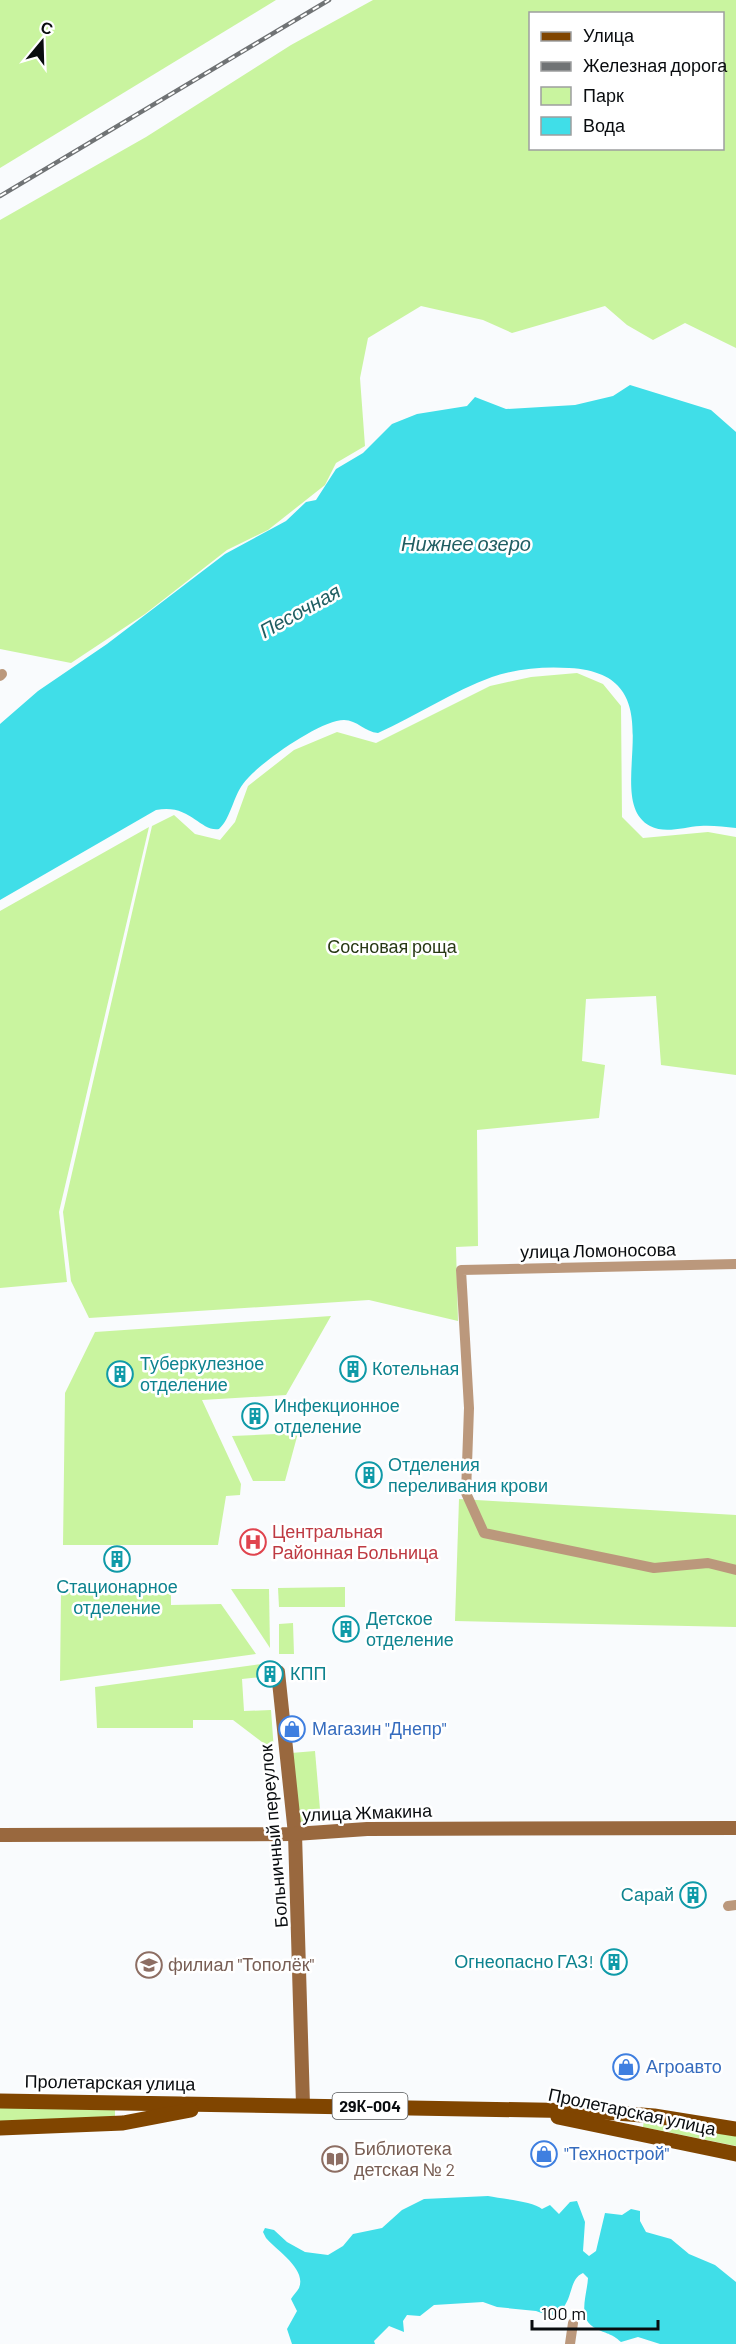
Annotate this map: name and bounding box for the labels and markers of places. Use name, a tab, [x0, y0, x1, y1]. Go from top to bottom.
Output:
place label: Туберкулезное отделение	[140, 1352, 264, 1395]
building icon: Котельная	[338, 1354, 368, 1384]
place label: Котельная	[372, 1357, 459, 1379]
building icon: Туберкулезное отделение	[105, 1359, 135, 1389]
place label: Инфекционное отделение	[274, 1394, 400, 1437]
building icon: Инфекционное отделение	[240, 1401, 270, 1431]
place label: Отделения переливания крови	[388, 1453, 548, 1496]
building icon: Отделения переливания крови	[354, 1460, 384, 1490]
place label: Центральная Районная Больница	[272, 1520, 439, 1563]
hospital icon: Центральная Районная Больница	[238, 1527, 268, 1557]
building icon: Стационарное отделение	[102, 1544, 132, 1574]
place label: Стационарное отделение	[56, 1575, 178, 1618]
place label: Детское отделение	[366, 1607, 454, 1650]
building icon: Детское отделение	[331, 1614, 361, 1644]
building icon: КПП	[255, 1659, 285, 1689]
place label: КПП	[290, 1662, 326, 1684]
shop icon: Магазин "Днепр"	[277, 1714, 307, 1744]
place label: Магазин "Днепр"	[312, 1717, 447, 1739]
building icon: Сарай	[678, 1880, 708, 1910]
place label: Сарай	[621, 1883, 674, 1905]
building icon: Огнеопасно ГАЗ!	[599, 1947, 629, 1977]
school or university icon: филиал "Тополёк"	[134, 1950, 164, 1980]
place label: Огнеопасно ГАЗ!	[454, 1950, 594, 1972]
place label: филиал "Тополёк"	[168, 1953, 315, 1975]
shop icon: Агроавто	[611, 2052, 641, 2082]
place label: Агроавто	[646, 2055, 722, 2077]
place label: Библиотека детская № 2	[354, 2137, 455, 2180]
shop icon: "Технострой"	[529, 2139, 559, 2169]
place label: "Технострой"	[564, 2142, 670, 2164]
library icon: Библиотека детская № 2	[320, 2144, 350, 2174]

